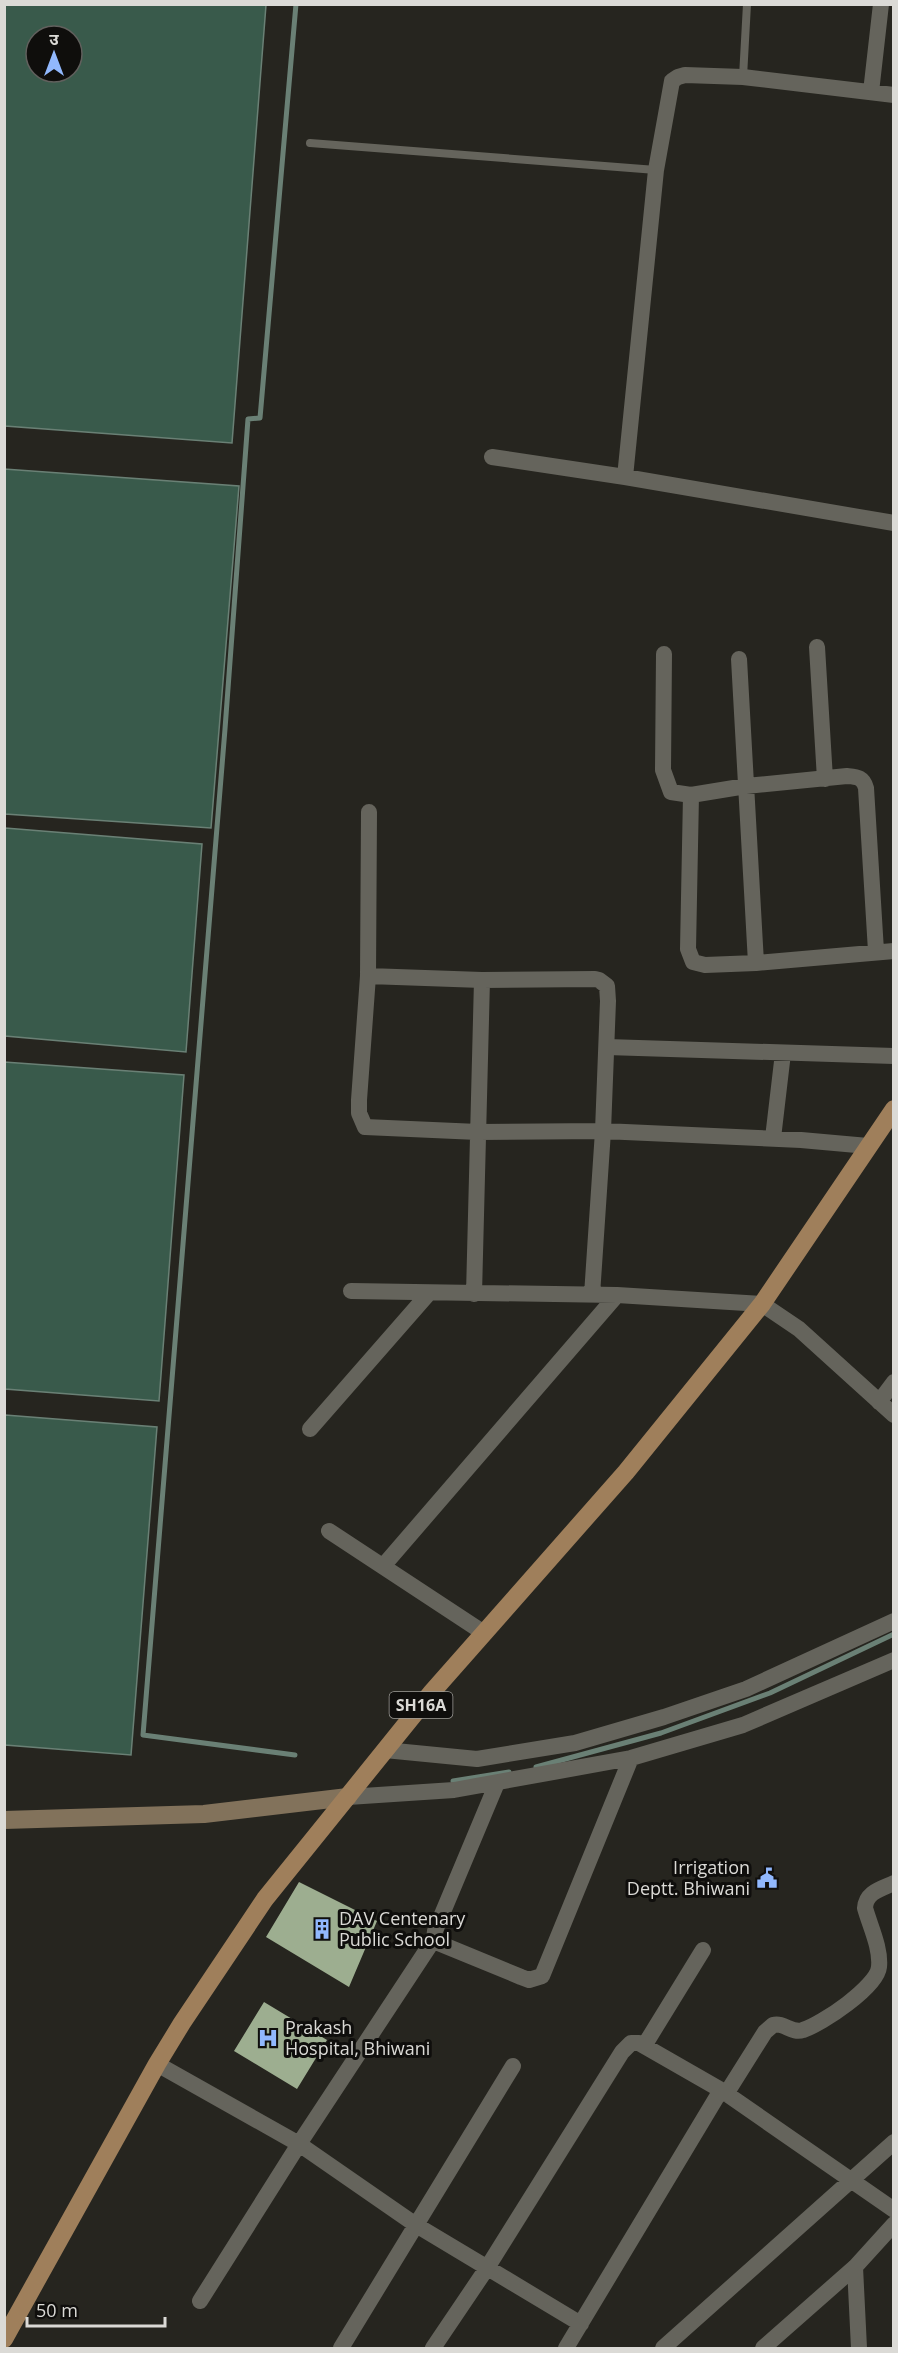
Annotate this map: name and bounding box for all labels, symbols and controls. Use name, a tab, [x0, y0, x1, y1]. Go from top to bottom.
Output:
north arrow	[24, 24, 84, 84]
text: उ	[49, 28, 59, 50]
road number: SH16A	[390, 1692, 452, 1718]
place label: Irrigation Deptt. Bhiwani	[627, 1855, 750, 1900]
public building icon: Irrigation Deptt. Bhiwani	[755, 1866, 779, 1890]
place label: DAV Centenary Public School	[339, 1906, 466, 1951]
building icon: DAV Centenary Public School	[310, 1917, 334, 1941]
place label: Prakash Hospital, Bhiwani	[285, 2015, 430, 2060]
hospital icon: Prakash Hospital, Bhiwani	[256, 2026, 280, 2050]
scale bar	[27, 2290, 165, 2328]
text: 50 m	[36, 2298, 78, 2322]

